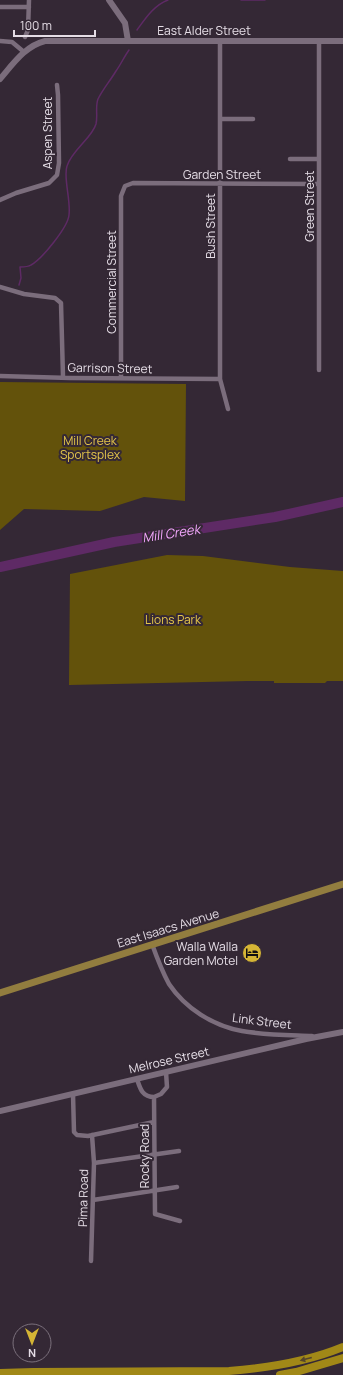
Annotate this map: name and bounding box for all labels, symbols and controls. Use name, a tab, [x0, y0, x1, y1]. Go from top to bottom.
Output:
scale bar	[14, 12, 95, 38]
text: 100 m	[20, 17, 52, 34]
street label: East Alder Street	[157, 22, 251, 39]
street label: Aspen Street	[39, 97, 56, 169]
street label: Garden Street	[183, 166, 261, 183]
street label: Green Street	[301, 170, 318, 242]
street label: Bush Street	[202, 193, 219, 259]
street label: Commercial Street	[103, 230, 120, 334]
street label: Garrison Street	[67, 359, 153, 377]
park label: Mill Creek Sportsplex	[60, 432, 121, 463]
water label: Mill Creek	[141, 519, 204, 546]
park label: Lions Park	[145, 611, 202, 628]
street label: East Isaacs Avenue	[115, 904, 221, 952]
place label: Walla Walla Garden Motel	[164, 938, 238, 969]
hotel icon: Walla Walla Garden Motel	[241, 942, 263, 964]
street label: Link Street	[231, 1009, 293, 1033]
street label: Melrose Street	[127, 1042, 211, 1078]
street label: Rocky Road	[136, 1124, 153, 1188]
street label: Pima Road	[74, 1169, 92, 1227]
north arrow	[12, 1323, 52, 1363]
text: N	[28, 1346, 36, 1361]
one-way arrow	[300, 1356, 312, 1362]

